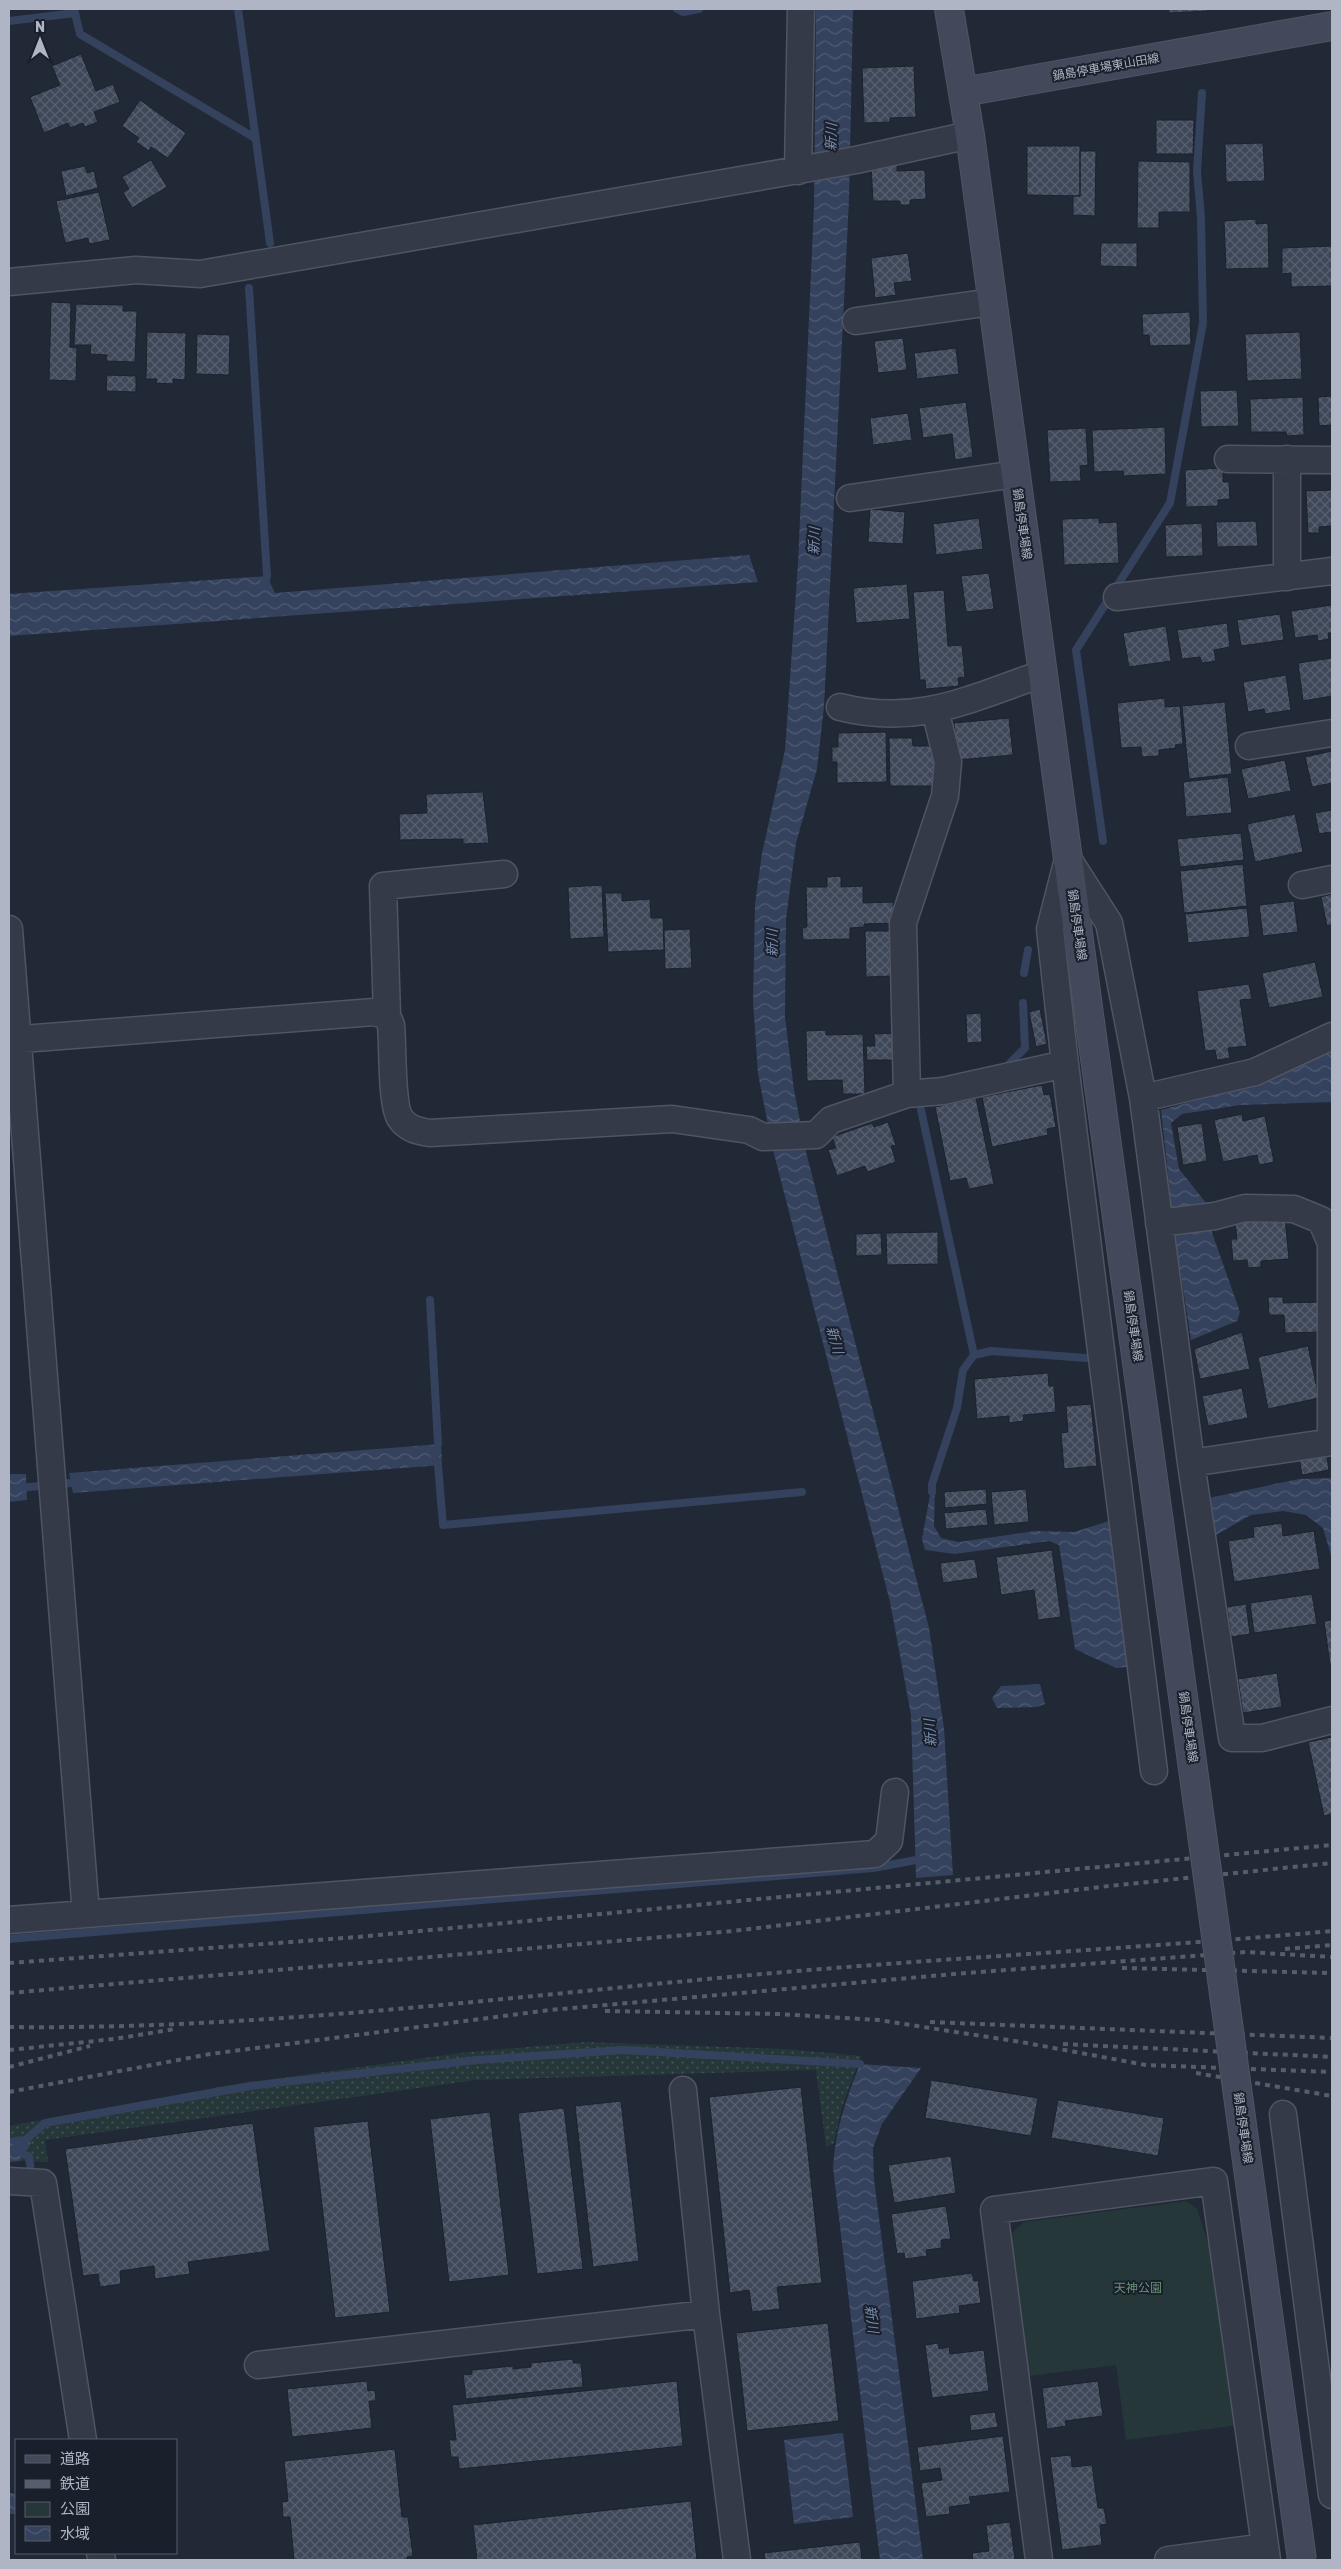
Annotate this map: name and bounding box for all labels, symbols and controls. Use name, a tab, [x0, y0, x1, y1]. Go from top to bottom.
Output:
north arrow	[15, 15, 65, 65]
text: N	[35, 19, 45, 36]
street label: 鍋島停車場東山田線	[1052, 51, 1160, 83]
water label: 新川	[823, 121, 841, 151]
street label: 鍋島停車場線	[1010, 487, 1034, 561]
water label: 新川	[806, 525, 824, 555]
street label: 鍋島停車場線	[1065, 888, 1089, 962]
water label: 新川	[764, 927, 781, 957]
street label: 鍋島停車場線	[1121, 1289, 1145, 1363]
water label: 新川	[823, 1324, 847, 1358]
street label: 鍋島停車場線	[1176, 1690, 1200, 1764]
water label: 新川	[921, 1716, 940, 1748]
street label: 鍋島停車場線	[1231, 2091, 1255, 2165]
park label: 天神公園	[1114, 2281, 1162, 2295]
water label: 新川	[861, 2304, 882, 2336]
legend	[15, 2439, 178, 2554]
text: 道路	[60, 2450, 90, 2468]
text: 鉄道	[60, 2475, 90, 2493]
text: 公園	[60, 2500, 90, 2518]
text: 水域	[60, 2525, 90, 2543]

